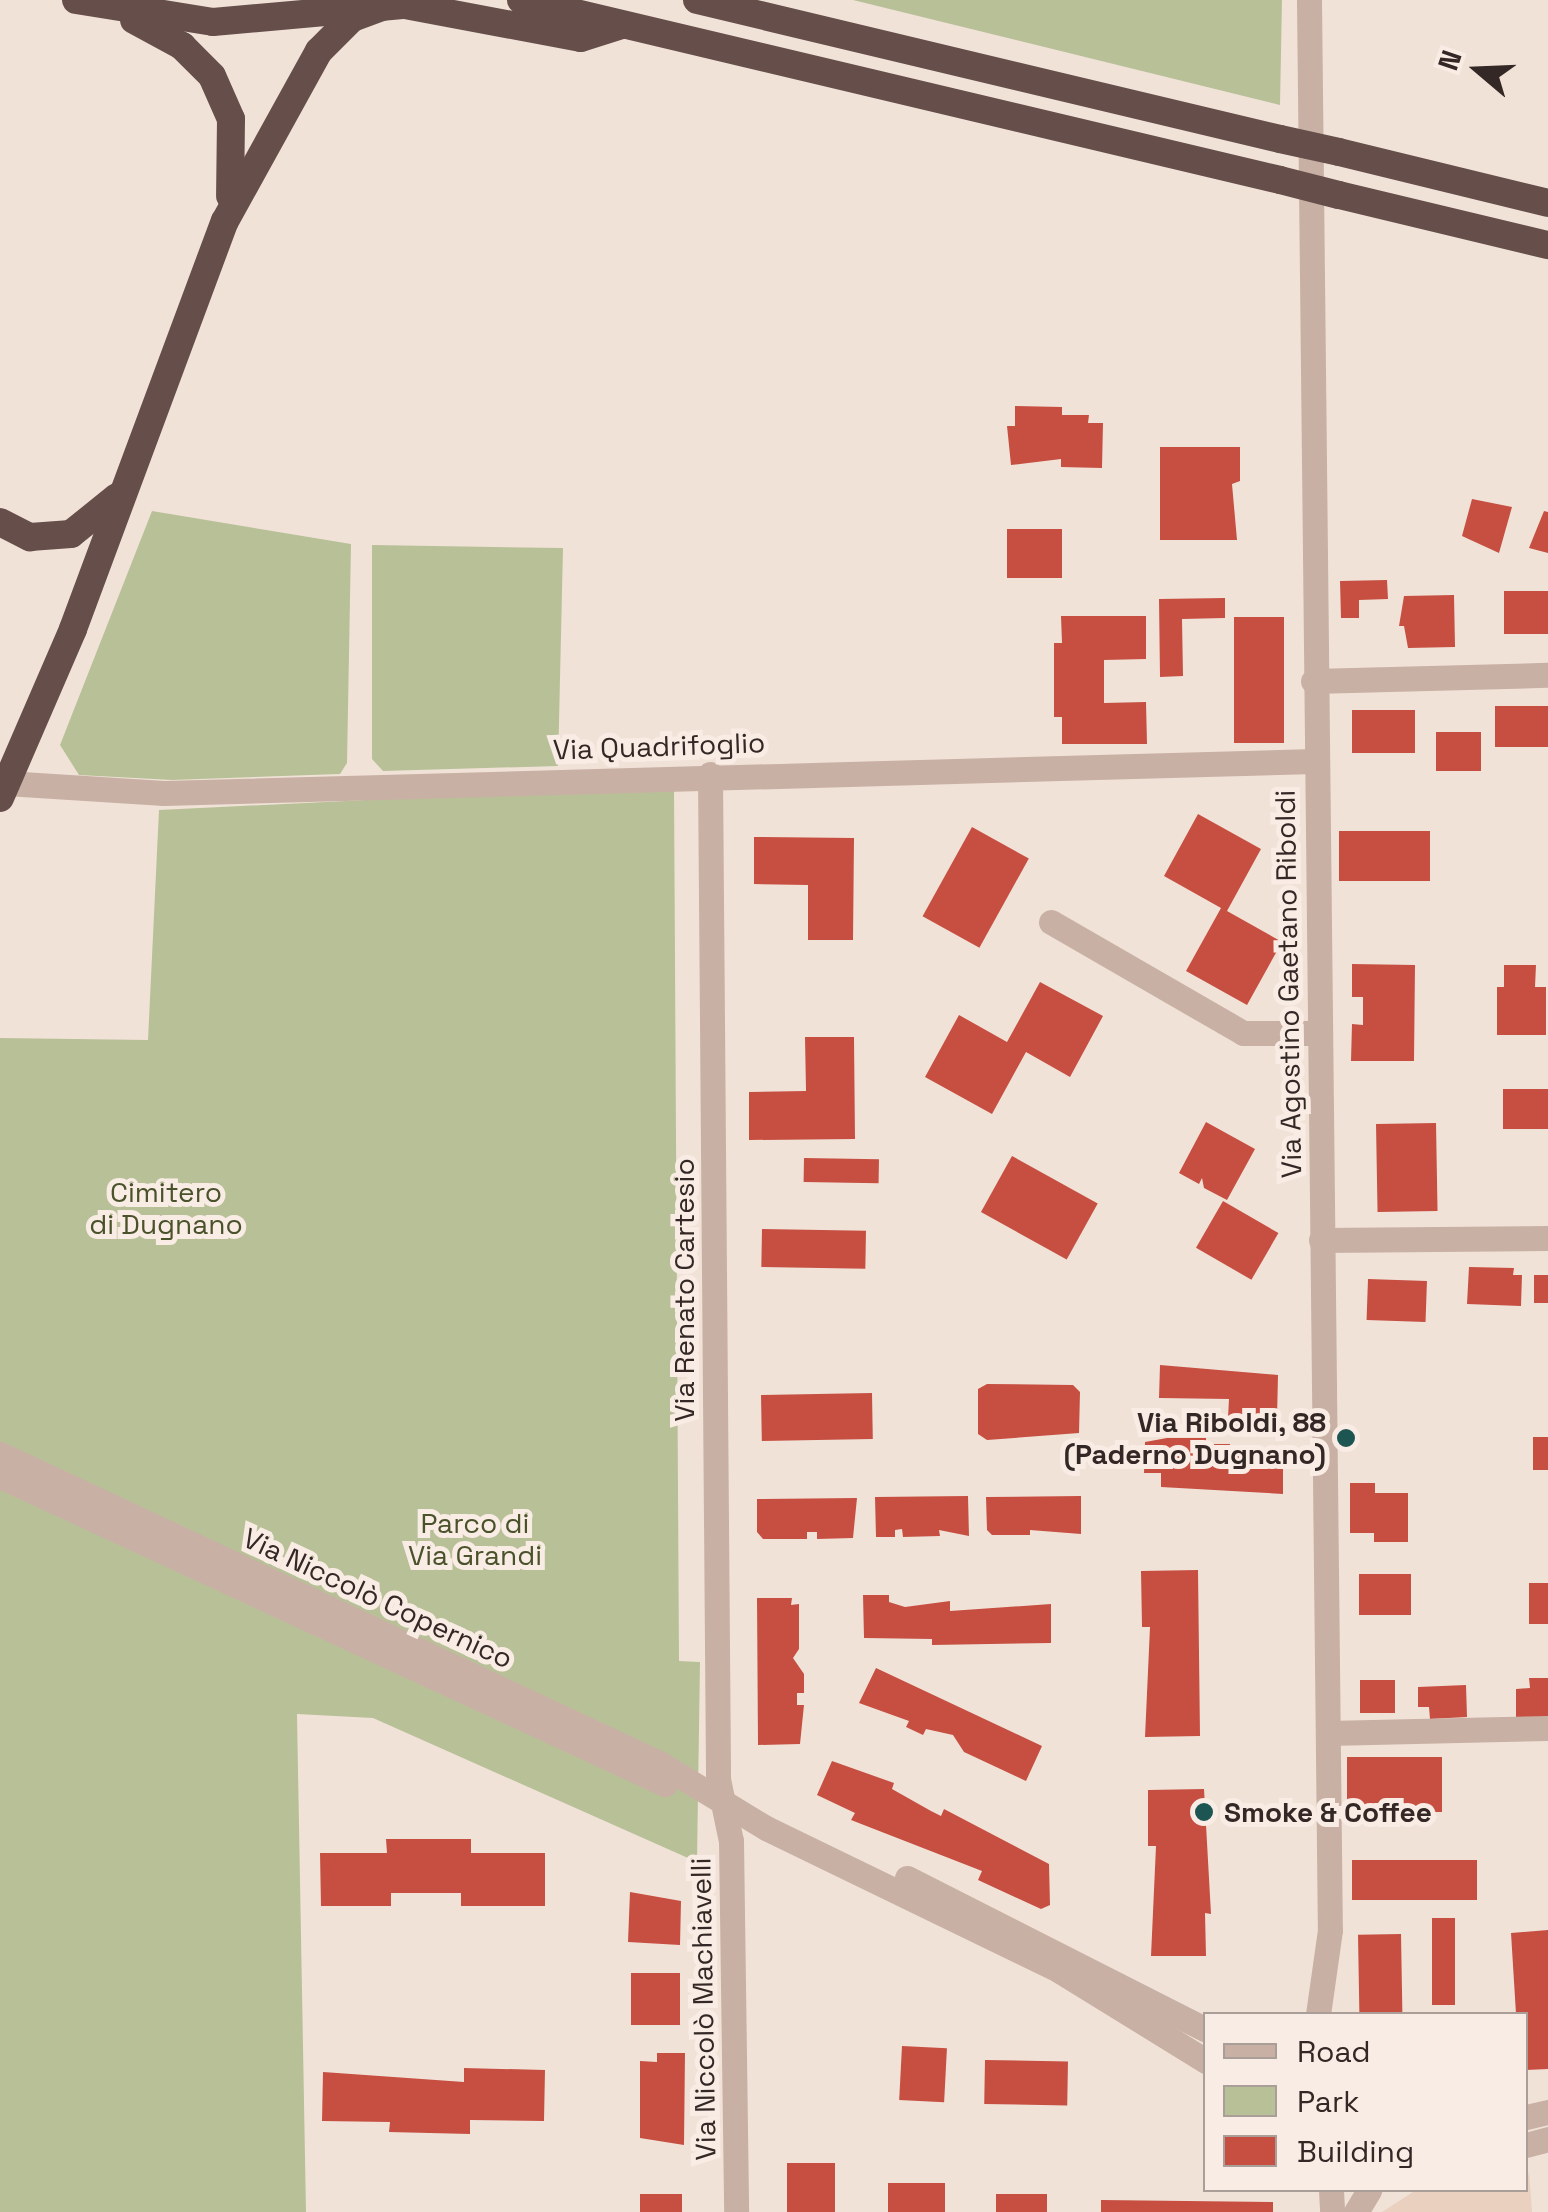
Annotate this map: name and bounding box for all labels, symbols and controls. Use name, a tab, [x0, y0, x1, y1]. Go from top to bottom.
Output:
north arrow	[1428, 20, 1528, 120]
text: N	[1430, 46, 1470, 75]
street label: Via Quadrifoglio	[552, 726, 766, 766]
street label: Via Agostino Gaetano Riboldi	[1268, 789, 1308, 1179]
street label: Via Renato Cartesio	[667, 1158, 701, 1422]
park label: Cimitero di Dugnano	[89, 1175, 243, 1241]
place label: Via Riboldi, 88 (Paderno Dugnano)	[1064, 1405, 1326, 1471]
marker: Via Riboldi, 88 (Paderno Dugnano)	[1335, 1427, 1357, 1449]
park label: Parco di Via Grandi	[408, 1506, 542, 1572]
street label: Via Niccolò Copernico	[238, 1521, 518, 1675]
place label: Smoke & Coffee	[1224, 1795, 1432, 1829]
marker: Smoke & Coffee	[1193, 1801, 1215, 1823]
street label: Via Niccolò Machiavelli	[684, 1857, 722, 2161]
legend	[1203, 2012, 1528, 2192]
text: Road	[1297, 2032, 1371, 2071]
text: Park	[1297, 2082, 1359, 2121]
text: Building	[1297, 2132, 1414, 2171]

